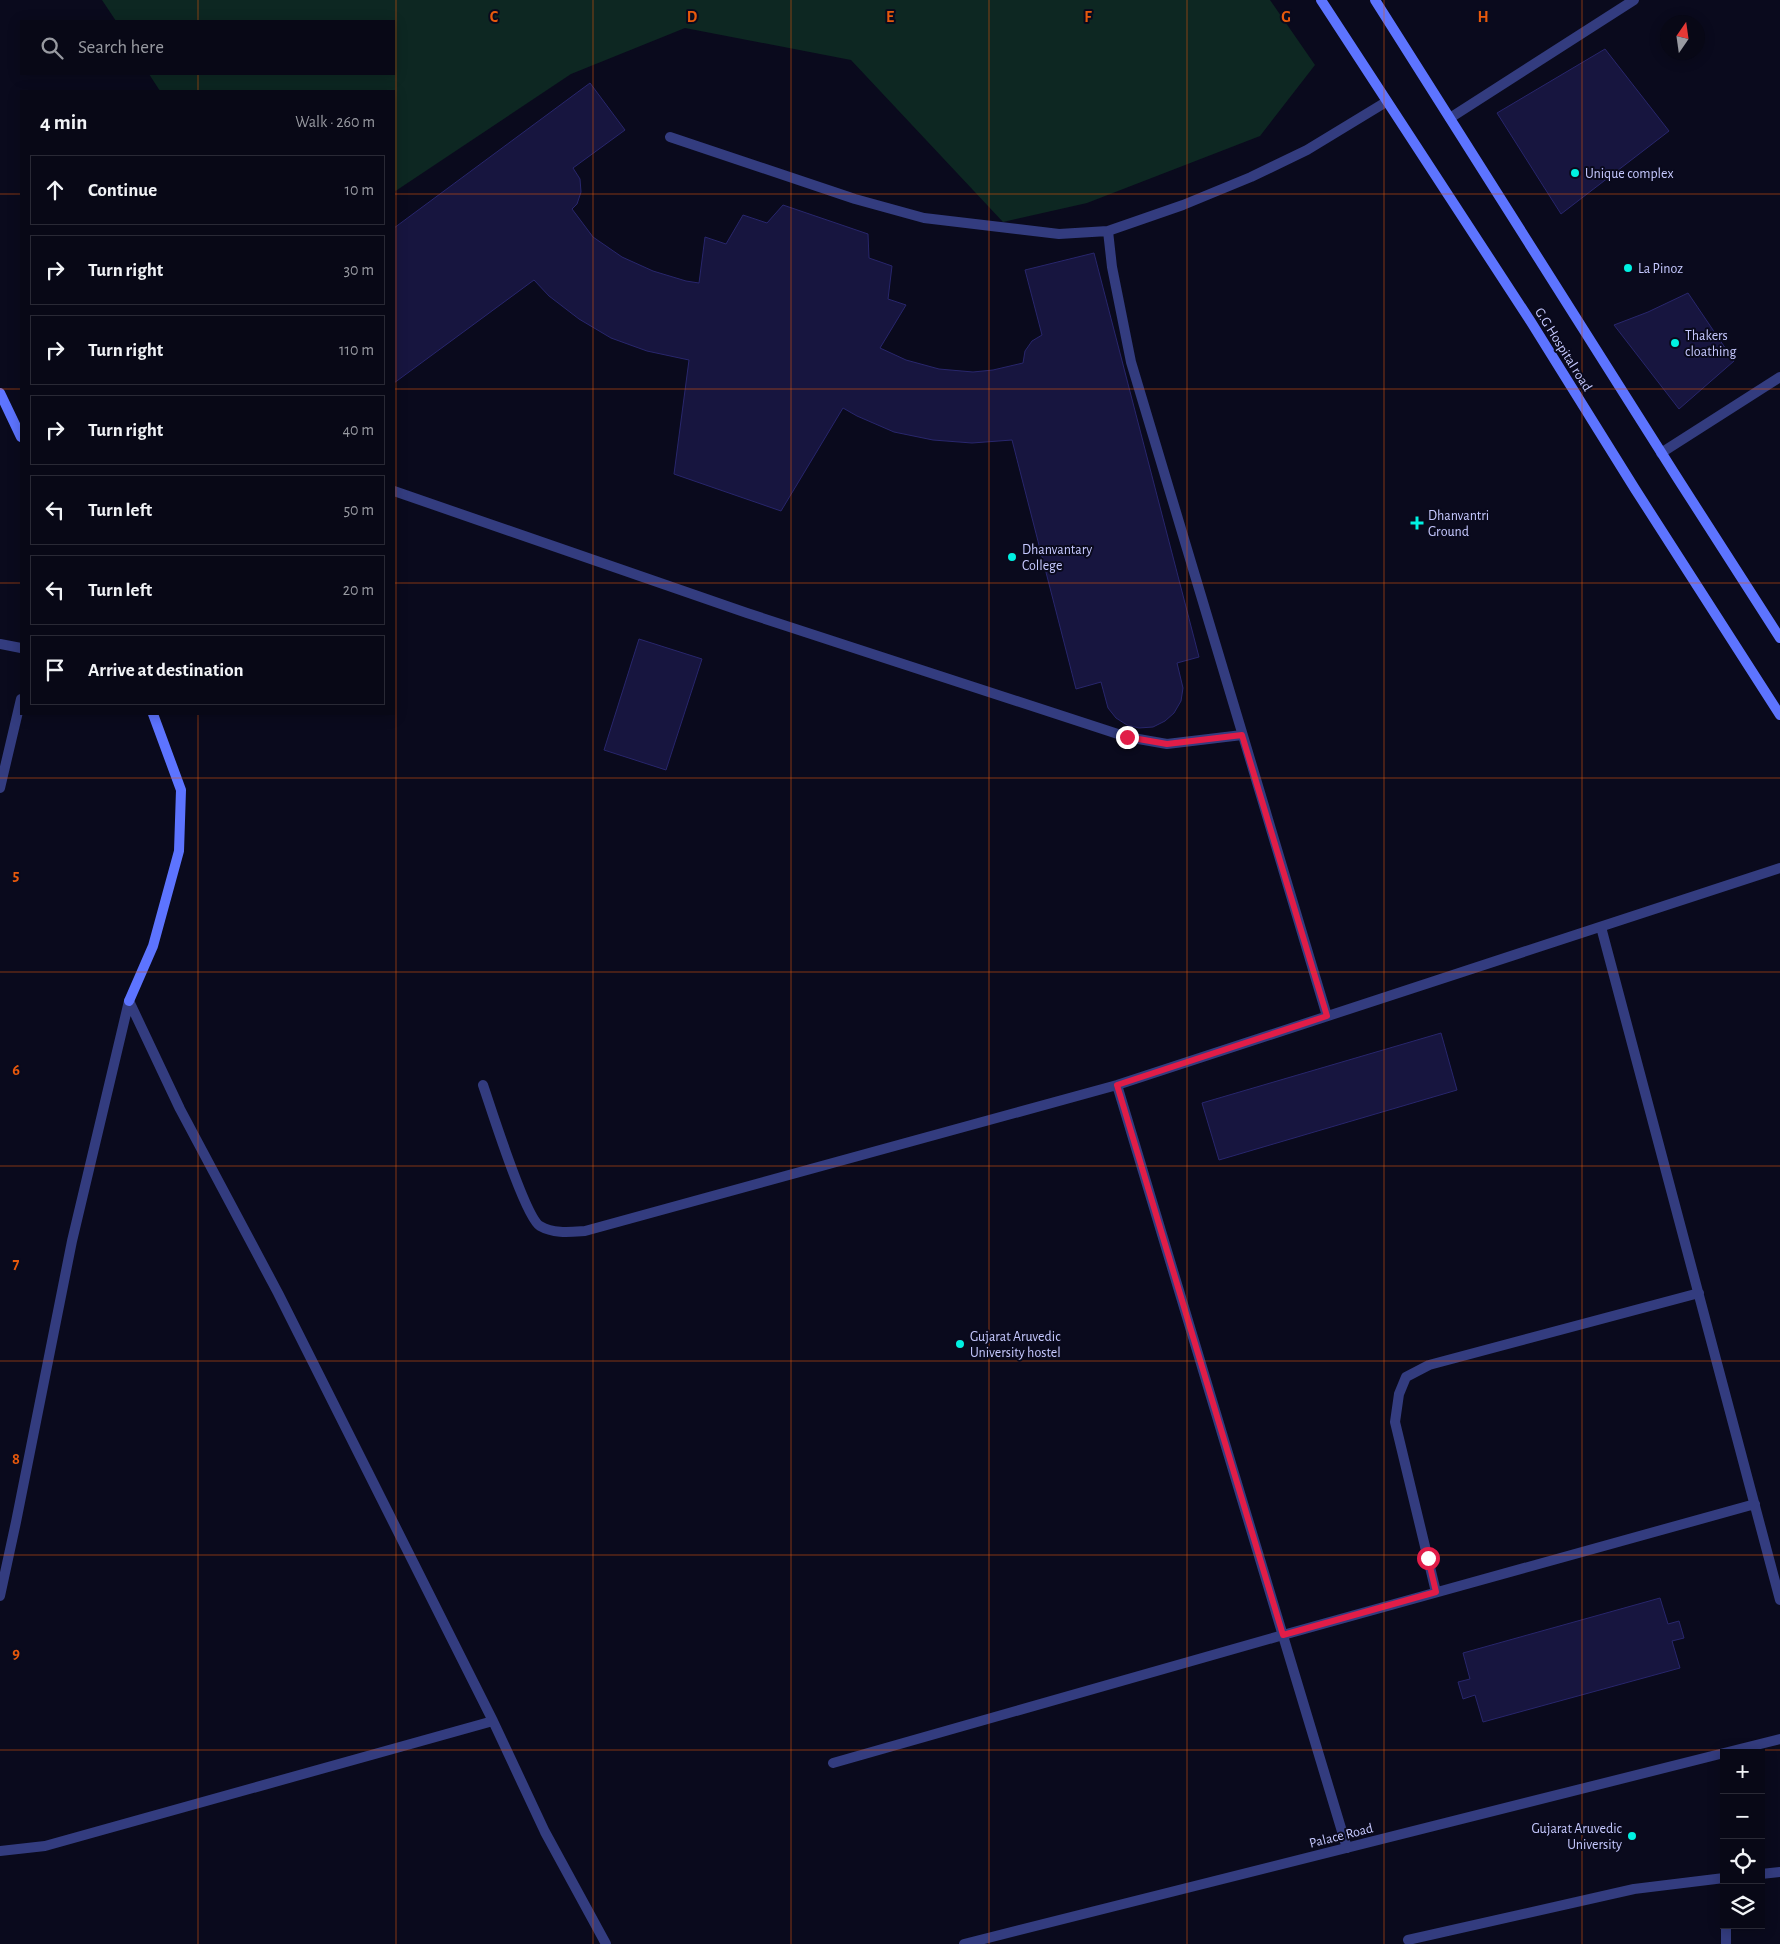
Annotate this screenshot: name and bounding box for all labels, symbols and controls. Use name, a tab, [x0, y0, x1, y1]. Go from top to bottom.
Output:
text: C	[490, 9, 499, 25]
text: D	[687, 9, 698, 25]
text: E	[886, 9, 894, 25]
text: F	[1084, 9, 1092, 25]
text: G	[1281, 9, 1291, 25]
text: H	[1477, 9, 1489, 25]
north arrow	[1660, 15, 1705, 60]
search box	[20, 20, 395, 75]
icon: search	[38, 34, 66, 62]
text: Search here	[78, 38, 164, 57]
text: 4 min	[40, 112, 87, 133]
text: Walk · 260 m	[295, 114, 375, 130]
marker: Unique complex	[1569, 167, 1581, 179]
place label: Unique complex	[1585, 167, 1674, 181]
icon: ahead	[41, 176, 69, 204]
text: Continue	[88, 181, 157, 200]
text: 10 m	[345, 182, 374, 198]
icon: right	[41, 256, 69, 284]
text: Turn right	[88, 261, 163, 280]
text: 30 m	[344, 262, 374, 278]
marker: La Pinoz	[1622, 262, 1634, 274]
place label: La Pinoz	[1638, 262, 1683, 276]
street label: G.G Hospital road	[1532, 305, 1594, 394]
place label: Thakers cloathing	[1685, 329, 1737, 359]
icon: right	[41, 336, 69, 364]
marker: Thakers cloathing	[1669, 337, 1681, 349]
text: Turn right	[88, 341, 163, 360]
text: 110 m	[339, 342, 374, 358]
icon: right	[41, 416, 69, 444]
text: Turn right	[88, 421, 163, 440]
text: 40 m	[342, 422, 374, 438]
icon: left	[41, 496, 69, 524]
text: Turn left	[88, 501, 152, 520]
text: 50 m	[343, 502, 374, 518]
place label: Dhanvantri Ground	[1428, 509, 1489, 539]
marker: Dhanvantri Ground	[1410, 516, 1424, 530]
place label: Dhanvantary College	[1022, 543, 1092, 573]
marker: Dhanvantary College	[1006, 551, 1018, 563]
icon: left	[41, 576, 69, 604]
text: Turn left	[88, 581, 152, 600]
text: 20 m	[343, 582, 374, 598]
icon: arrive	[41, 656, 69, 684]
text: Arrive at destination	[88, 661, 244, 680]
route end	[1116, 726, 1139, 749]
text: 5	[13, 867, 20, 883]
text: 6	[12, 1062, 20, 1078]
text: 7	[13, 1256, 20, 1272]
place label: Gujarat Aruvedic University hostel	[970, 1330, 1061, 1360]
marker: Gujarat Aruvedic University hostel	[954, 1338, 966, 1350]
text: 8	[12, 1451, 20, 1467]
route start	[1417, 1547, 1440, 1570]
text: 9	[12, 1645, 20, 1661]
map controls	[1720, 1749, 1765, 1929]
button: +	[1720, 1749, 1765, 1794]
button: −	[1720, 1794, 1765, 1839]
street label: Palace Road	[1308, 1821, 1375, 1851]
place label: Gujarat Aruvedic University	[1531, 1822, 1623, 1852]
marker: Gujarat Aruvedic University	[1626, 1830, 1638, 1842]
button: locate	[1720, 1839, 1765, 1884]
button: layers	[1720, 1884, 1765, 1929]

